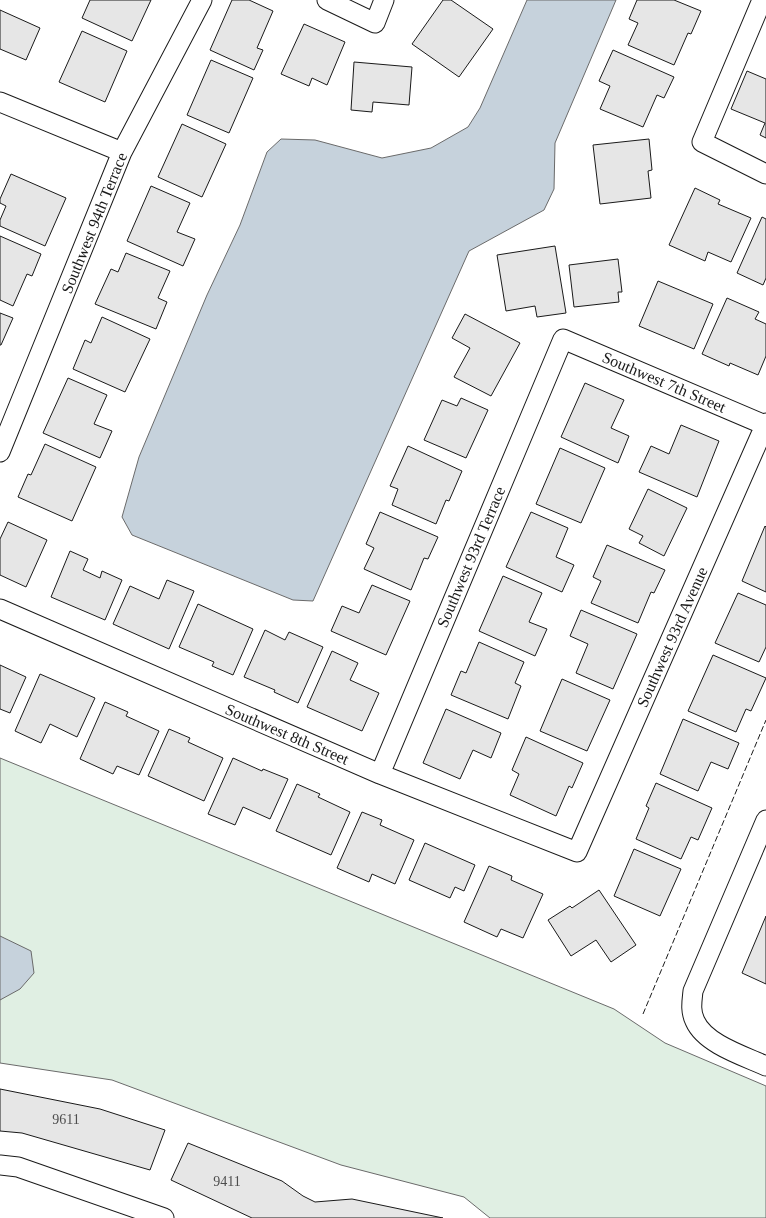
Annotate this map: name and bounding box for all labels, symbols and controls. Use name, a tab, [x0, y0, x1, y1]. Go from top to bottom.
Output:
street label: Southwest 94th Terrace	[58, 150, 130, 296]
street label: Southwest 7th Street	[600, 348, 729, 416]
street label: Southwest 93rd Terrace	[434, 484, 508, 630]
street label: Southwest 93rd Avenue	[633, 564, 711, 710]
street label: Southwest 8th Street	[223, 700, 352, 768]
house number: 9611	[52, 1112, 80, 1127]
house number: 9411	[213, 1174, 241, 1189]

